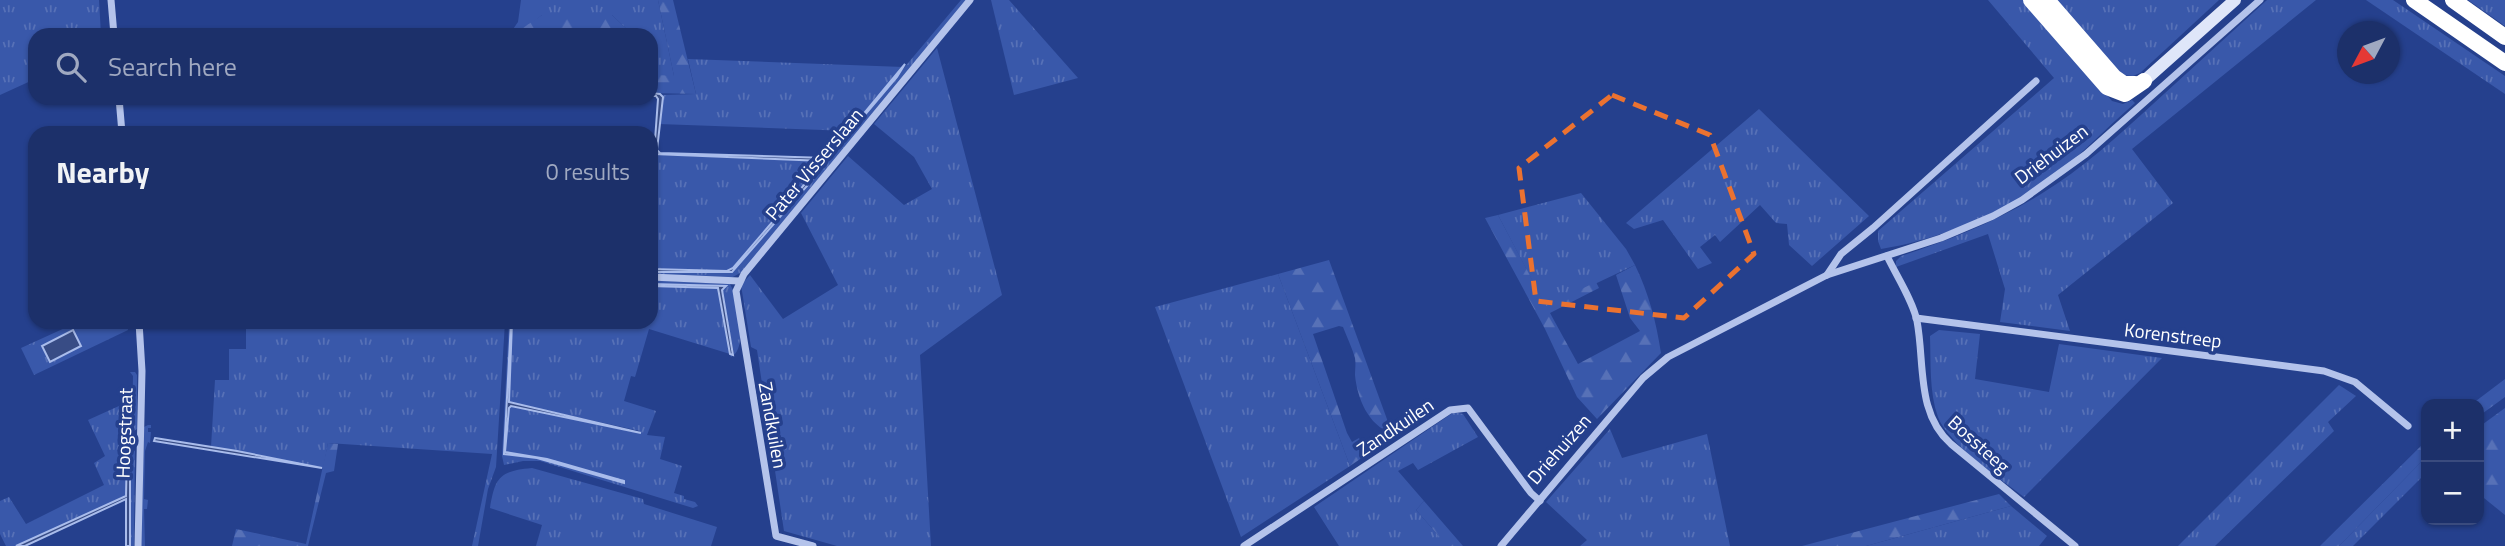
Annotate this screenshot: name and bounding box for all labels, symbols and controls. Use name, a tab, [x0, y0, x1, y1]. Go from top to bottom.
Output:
north arrow	[2337, 21, 2400, 84]
search box	[28, 28, 658, 105]
text: Search here	[108, 47, 237, 86]
icon: search	[52, 48, 90, 86]
street label: Pater Visserslaan	[758, 101, 869, 226]
street label: Driehuizen	[2008, 116, 2094, 191]
text: Nearby	[56, 149, 149, 195]
text: 0 results	[546, 154, 630, 189]
street label: Korenstreep	[2123, 314, 2223, 355]
street label: Zandkuilen	[752, 379, 795, 471]
street label: Hoogstraat	[107, 387, 140, 479]
street label: Zandkuilen	[1350, 390, 1439, 463]
map controls	[2421, 399, 2484, 525]
button: +	[2421, 399, 2484, 462]
street label: Driehuizen	[1520, 407, 1598, 490]
street label: Bossteeg	[1942, 408, 2017, 480]
button: −	[2421, 462, 2484, 525]

